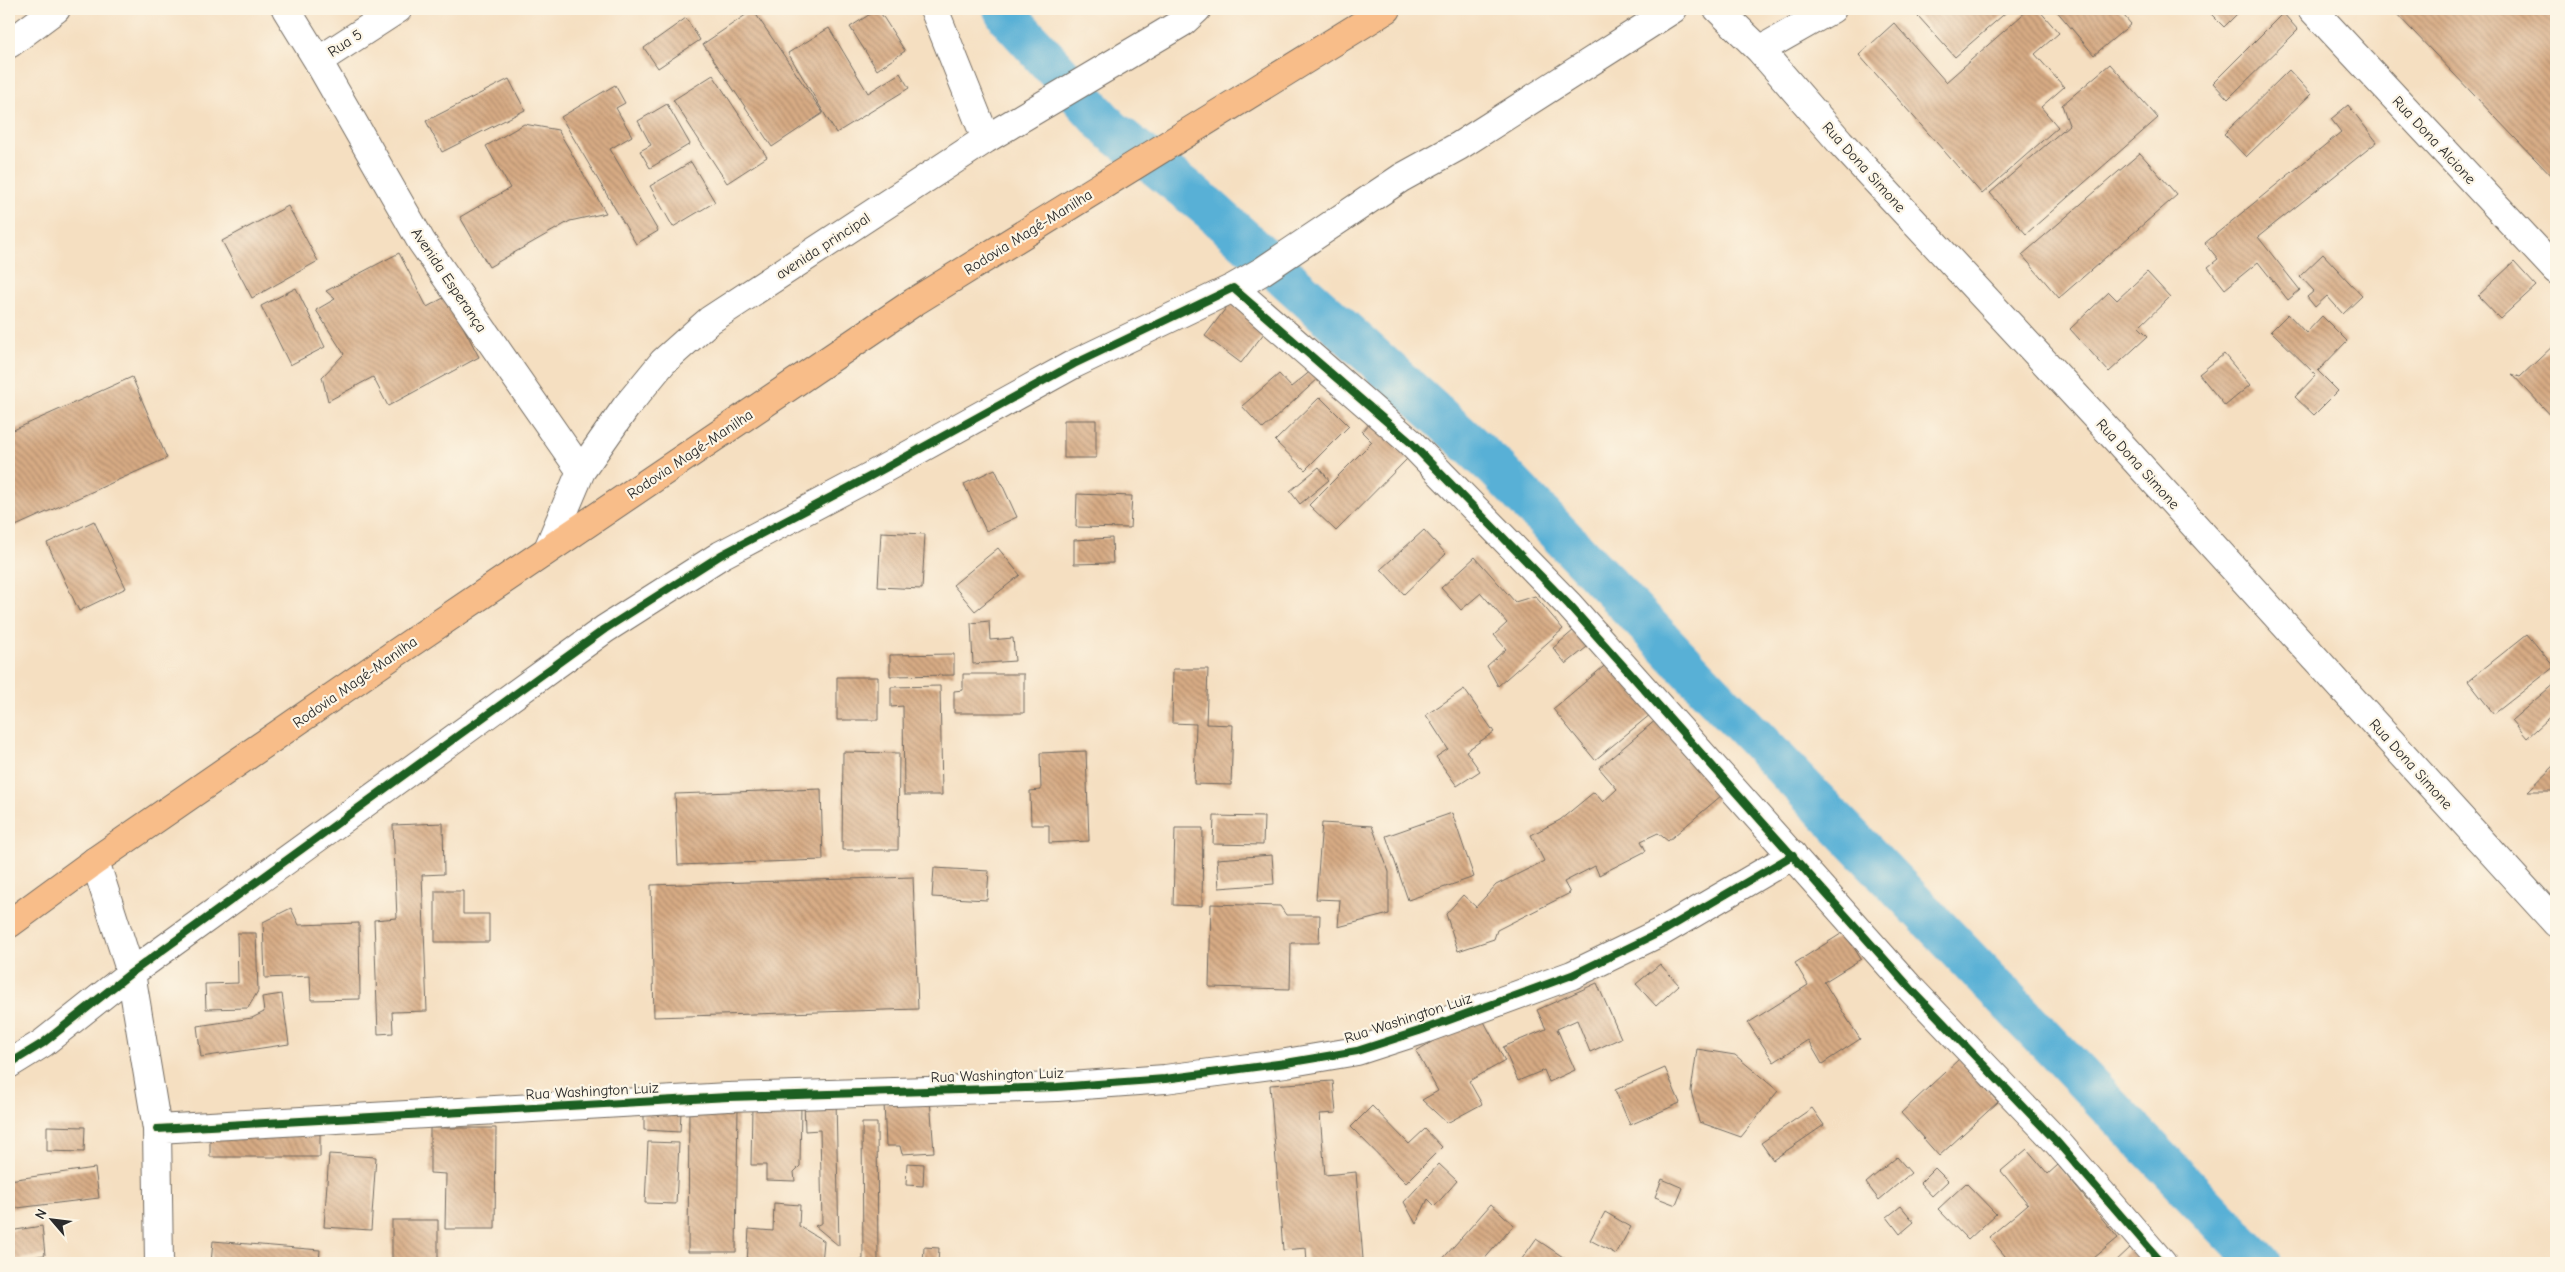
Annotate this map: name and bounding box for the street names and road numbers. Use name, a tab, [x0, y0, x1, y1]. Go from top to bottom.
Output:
street label: Rua 5	[324, 25, 366, 61]
street label: Rua Dona Alcione	[2388, 92, 2480, 188]
street label: Rua Dona Simone	[1819, 118, 1910, 216]
street label: Rodovia Magé-Manilha	[961, 185, 1095, 279]
street label: avenida principal	[772, 209, 874, 283]
street label: Avenida Esperança	[407, 224, 491, 336]
street label: Rodovia Magé-Manilha	[624, 405, 756, 503]
street label: Rua Dona Simone	[2093, 415, 2184, 513]
street label: Rodovia Magé-Manilha	[289, 632, 421, 732]
street label: Rua Dona Simone	[2366, 715, 2457, 813]
street label: Rua Washington Luiz	[1342, 989, 1474, 1047]
street label: Rua Washington Luiz	[930, 1064, 1064, 1086]
street label: Rua Washington Luiz	[525, 1079, 659, 1103]

